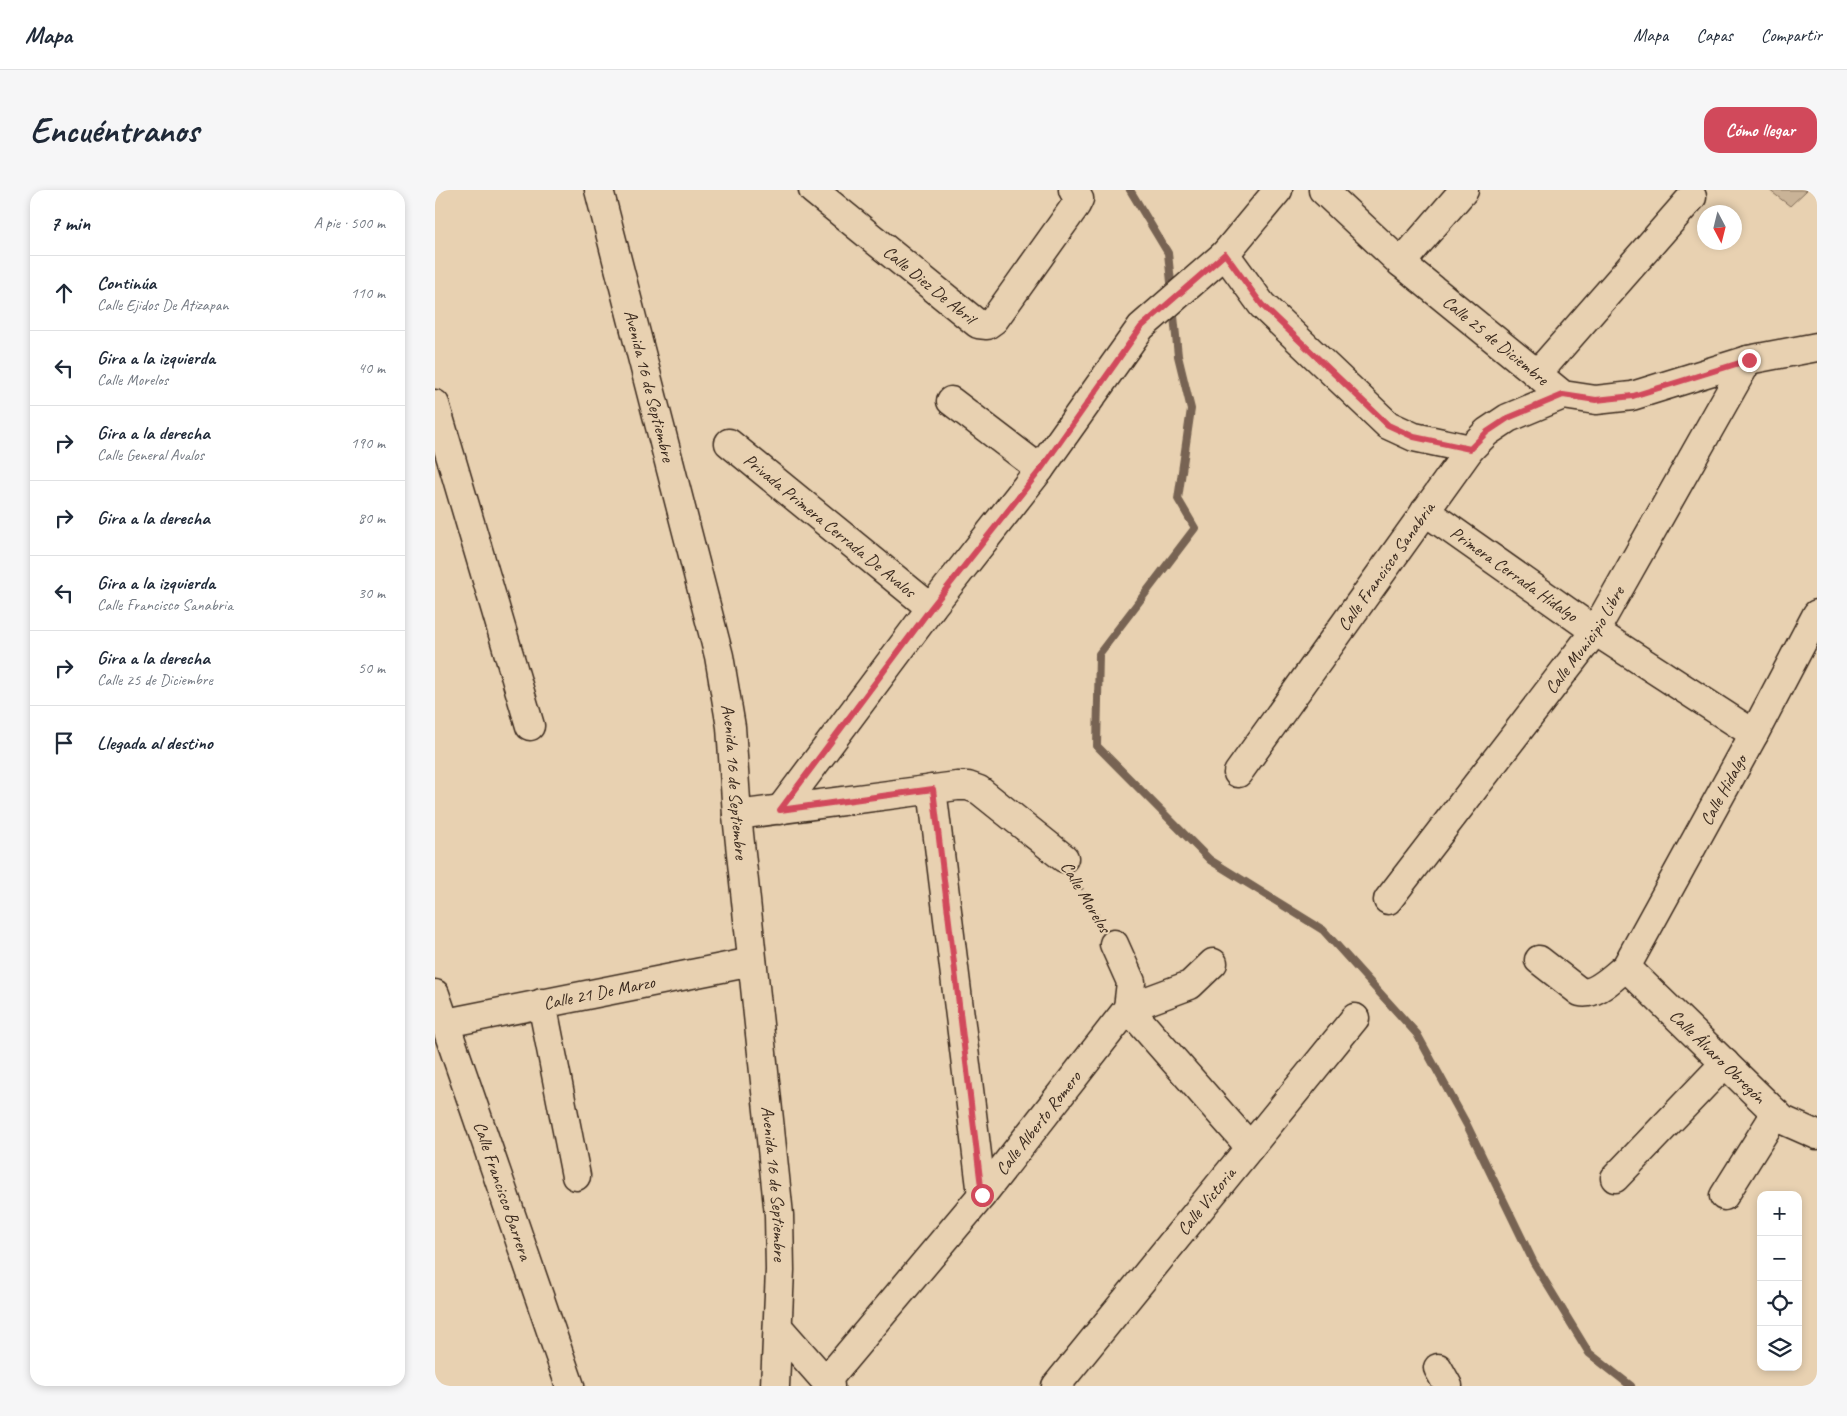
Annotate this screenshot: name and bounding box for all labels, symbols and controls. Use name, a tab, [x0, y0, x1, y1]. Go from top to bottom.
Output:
text: Mapa	[25, 20, 72, 50]
text: Mapa	[1633, 24, 1668, 46]
text: Capas	[1696, 24, 1733, 46]
text: Compartir	[1761, 24, 1822, 46]
button: Cómo llegar	[1704, 107, 1817, 153]
text: Encuéntranos	[30, 108, 199, 153]
north arrow	[1697, 205, 1742, 250]
text: 7 min	[50, 210, 90, 236]
text: A pie · 500 m	[314, 213, 385, 233]
street label: Calle Diez De Abril	[879, 240, 982, 331]
text: Continúa	[97, 271, 156, 295]
icon: ahead	[50, 279, 78, 307]
text: 110 m	[351, 283, 385, 303]
street label: Calle 25 de Diciembre	[1438, 291, 1554, 391]
text: Calle Ejidos De Atizapan	[97, 295, 228, 315]
street label: Avenida 16 de Septiembre	[619, 307, 680, 465]
text: Gira a la izquierda	[97, 346, 215, 370]
route end	[1738, 349, 1761, 372]
icon: left	[50, 354, 78, 382]
text: 40 m	[358, 358, 385, 378]
text: Calle Morelos	[97, 370, 168, 390]
text: Gira a la derecha	[97, 421, 210, 445]
icon: right	[50, 429, 78, 457]
text: 190 m	[351, 433, 385, 453]
text: Calle General Avalos	[97, 445, 204, 465]
street label: Privada Primera Cerrada De Avalos	[739, 449, 922, 603]
street label: Calle Francisco Sanabria	[1332, 497, 1440, 635]
icon: right	[50, 504, 78, 532]
text: Gira a la derecha	[97, 506, 210, 530]
text: 80 m	[358, 508, 385, 528]
street label: Primera Cerrada Hidalgo	[1446, 521, 1583, 627]
text: Gira a la izquierda	[97, 571, 215, 595]
icon: left	[50, 579, 78, 607]
street label: Calle Municipio Libre	[1540, 582, 1629, 698]
text: 30 m	[358, 583, 385, 603]
text: Calle Francisco Sanabria	[97, 595, 233, 615]
text: Gira a la derecha	[97, 646, 210, 670]
icon: right	[50, 654, 78, 682]
text: 50 m	[358, 658, 385, 678]
text: Calle 25 de Diciembre	[97, 670, 213, 690]
street label: Avenida 16 de Septiembre	[716, 702, 753, 862]
icon: arrive	[50, 729, 78, 757]
text: Llegada al destino	[97, 731, 213, 755]
street label: Calle Hidalgo	[1695, 750, 1752, 829]
street label: Calle Morelos	[1056, 857, 1117, 939]
street label: Calle 21 De Marzo	[542, 970, 658, 1014]
street label: Calle Álvaro Obregón	[1665, 1005, 1771, 1109]
street label: Calle Alberto Romero	[991, 1065, 1087, 1180]
street label: Avenida 16 de Septiembre	[757, 1105, 791, 1263]
street label: Calle Francisco Barrera	[469, 1118, 537, 1265]
street label: Calle Victoria	[1172, 1162, 1241, 1240]
route start	[971, 1184, 994, 1207]
map controls	[1757, 1191, 1802, 1371]
button: +	[1757, 1191, 1802, 1236]
button: −	[1757, 1236, 1802, 1281]
button: locate	[1757, 1281, 1802, 1326]
button: layers	[1757, 1326, 1802, 1371]

